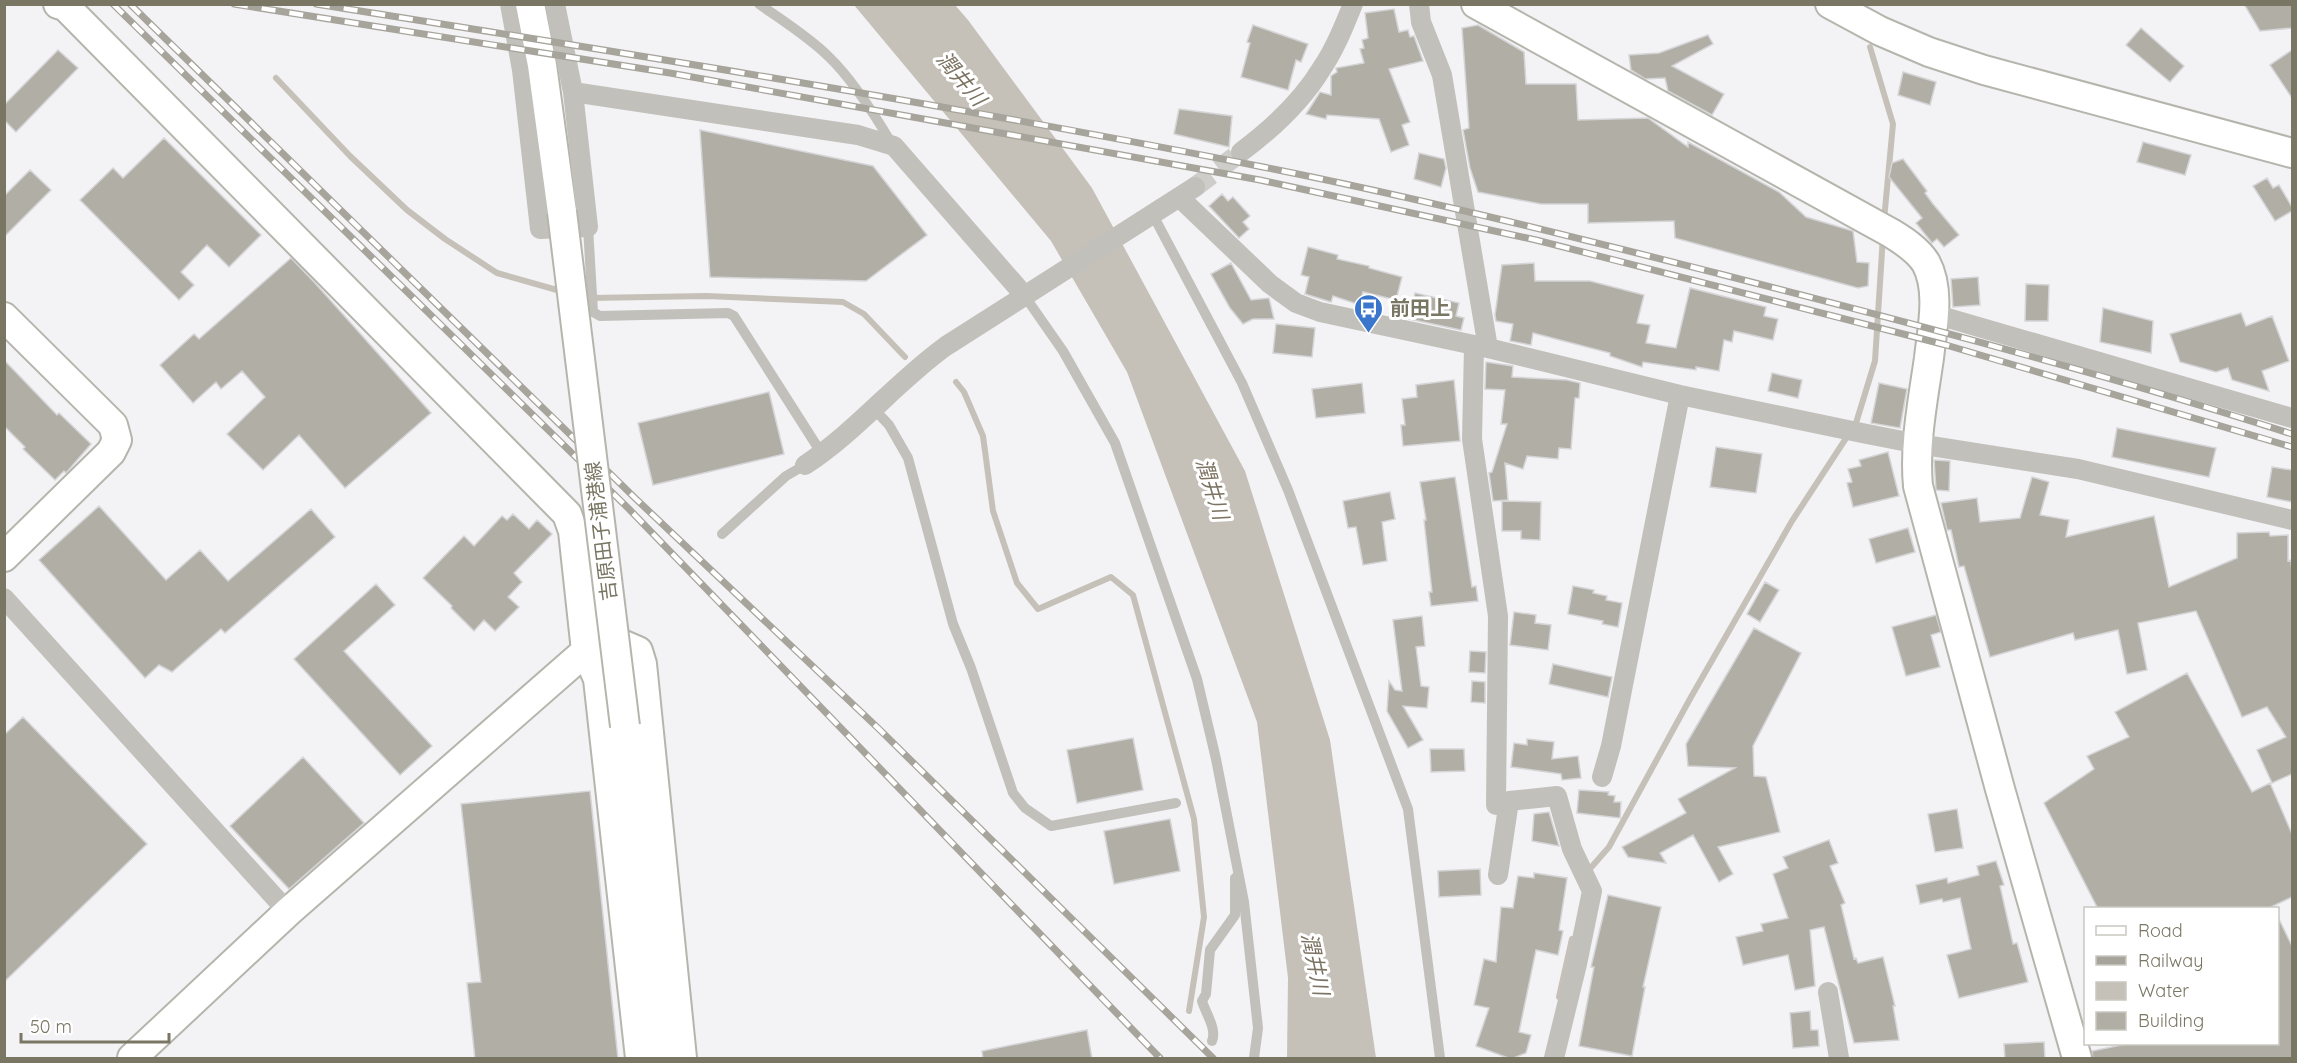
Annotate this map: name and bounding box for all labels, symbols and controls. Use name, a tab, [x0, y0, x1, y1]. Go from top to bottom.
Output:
water label: 潤井川	[932, 46, 993, 112]
bus stop icon: 前田上	[1353, 292, 1385, 334]
place label: 前田上	[1390, 295, 1450, 320]
water label: 潤井川	[1191, 455, 1235, 525]
street label: 吉原田子浦港線	[580, 460, 621, 602]
legend	[2084, 907, 2279, 1045]
text: Road	[2138, 919, 2183, 942]
water label: 潤井川	[1297, 930, 1336, 999]
text: Railway	[2138, 949, 2204, 972]
text: Water	[2138, 979, 2189, 1002]
scale bar	[21, 1006, 170, 1044]
text: Building	[2138, 1009, 2204, 1032]
text: 50 m	[30, 1015, 72, 1038]

